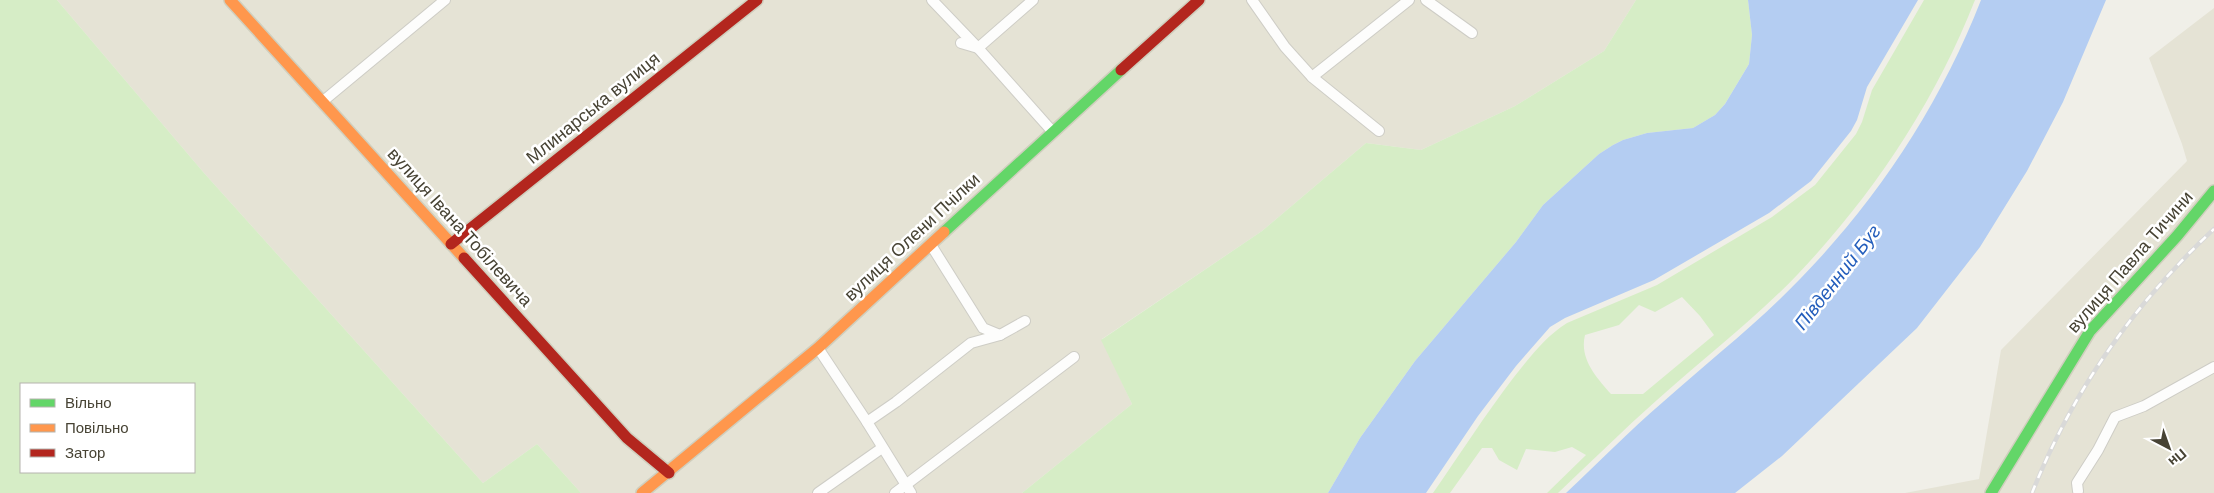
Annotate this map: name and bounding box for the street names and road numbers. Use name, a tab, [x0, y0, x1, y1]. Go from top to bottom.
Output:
street label: Млинарська вулиця	[522, 48, 664, 168]
street label: вулиця Івана Тобілевича	[384, 144, 537, 311]
street label: вулиця Олени Пчілки	[840, 169, 984, 305]
street label: вулиця Павла Тичини	[2063, 187, 2197, 337]

